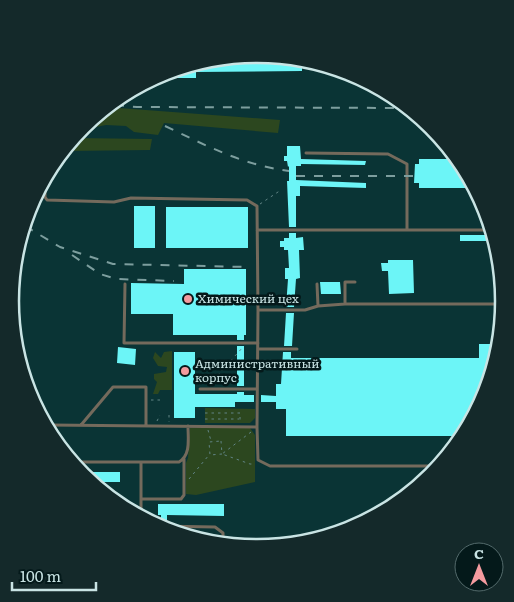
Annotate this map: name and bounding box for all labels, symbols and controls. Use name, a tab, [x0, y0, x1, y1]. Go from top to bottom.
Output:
place label: Химический цех	[198, 289, 299, 307]
marker: Химический цех	[182, 293, 194, 305]
place label: Административный корпус	[195, 354, 319, 386]
marker: Административный корпус	[179, 365, 191, 377]
north arrow	[454, 542, 504, 592]
text: С	[474, 543, 484, 563]
scale bar	[12, 560, 96, 592]
text: 100 m	[20, 564, 61, 587]

